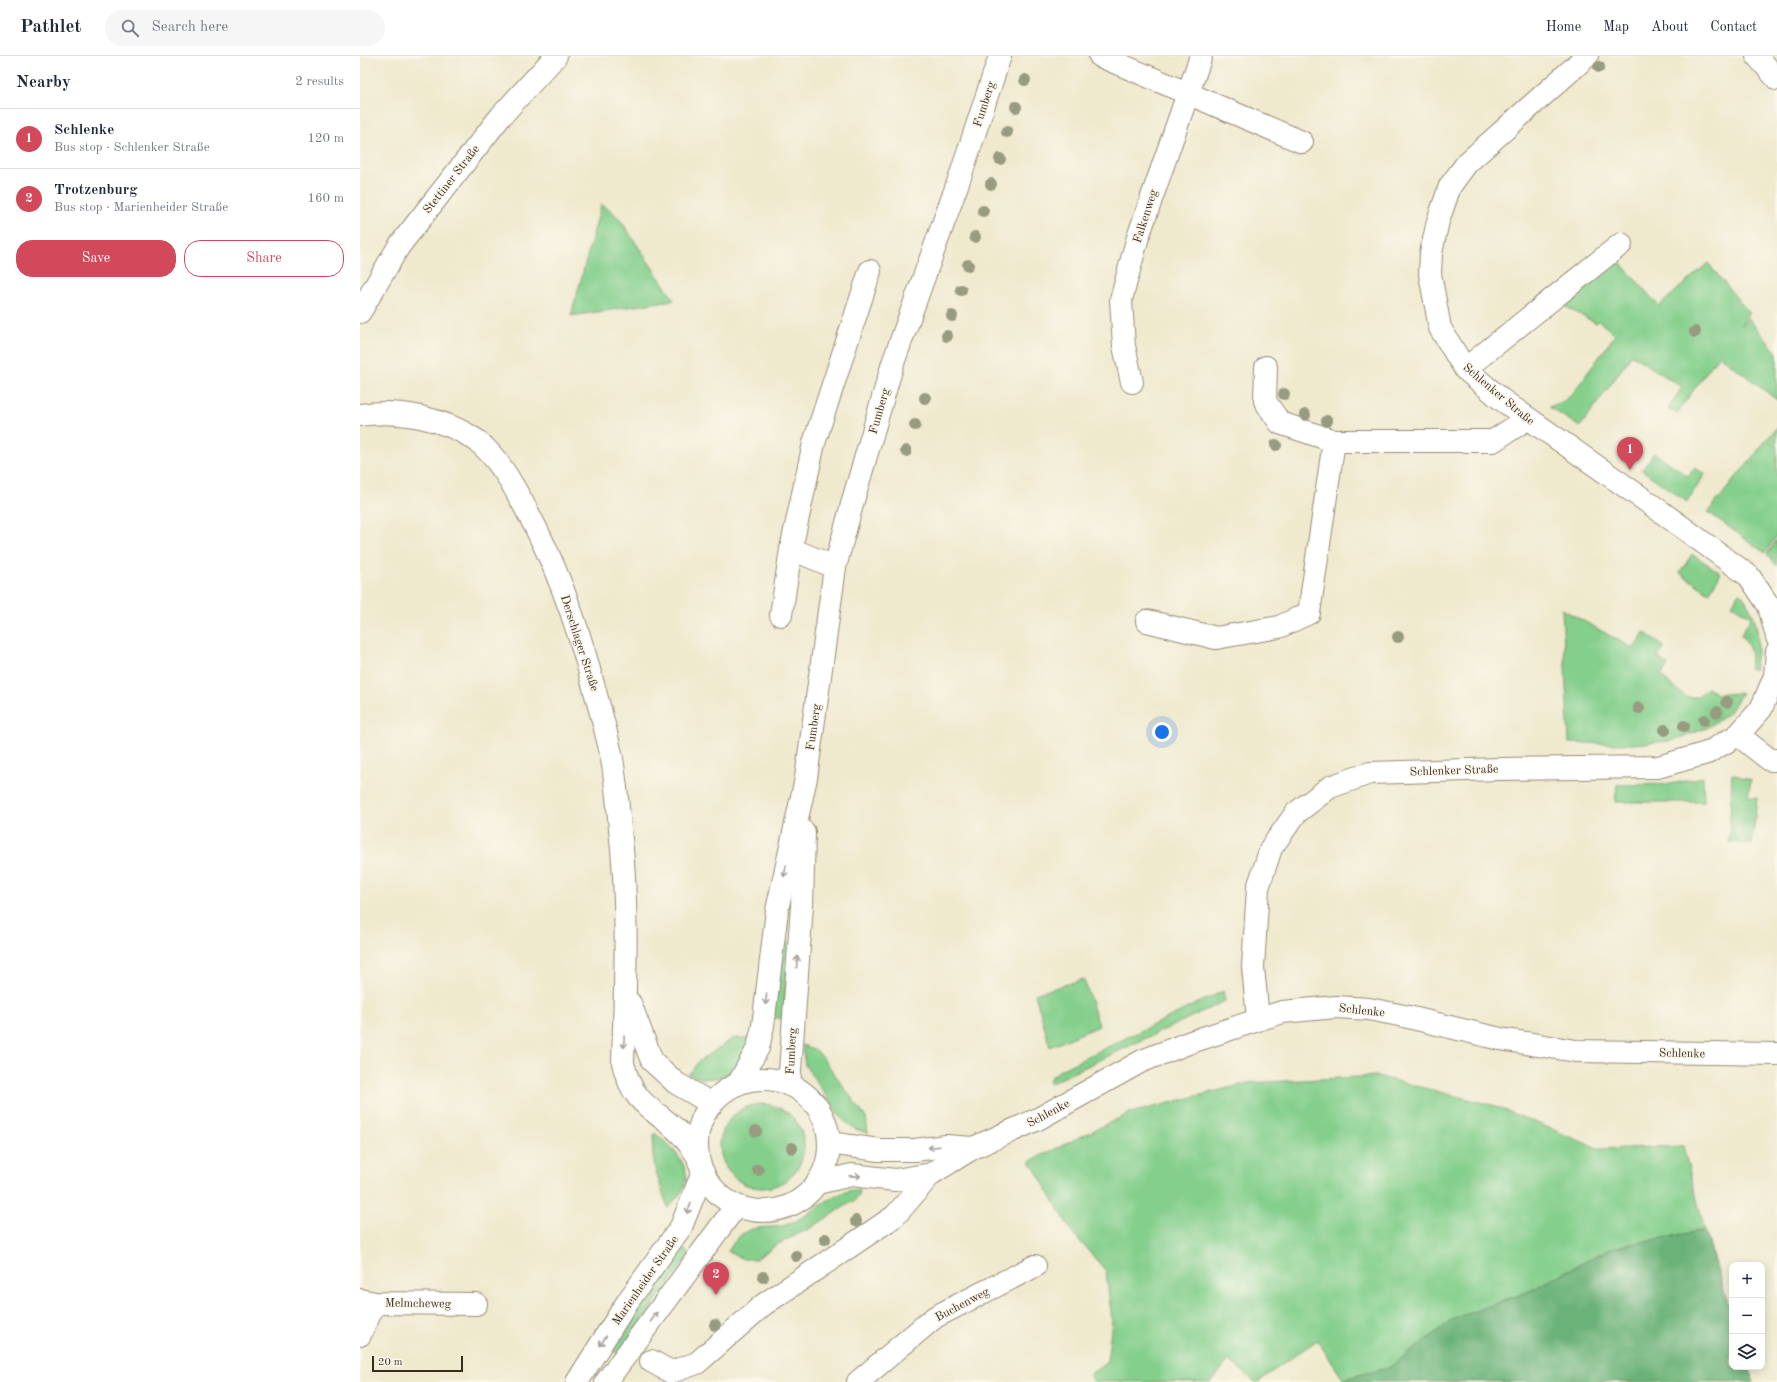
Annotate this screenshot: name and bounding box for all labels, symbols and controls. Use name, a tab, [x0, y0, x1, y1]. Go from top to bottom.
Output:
search box	[105, 10, 385, 46]
icon: search	[119, 17, 141, 39]
text: Pathlet	[20, 18, 81, 37]
text: Search here	[151, 20, 228, 35]
text: Home	[1546, 20, 1581, 34]
text: Map	[1603, 20, 1629, 34]
text: About	[1651, 20, 1688, 34]
text: Contact	[1710, 20, 1757, 34]
text: Nearby	[16, 74, 71, 91]
text: 2 results	[295, 75, 344, 88]
street label: Fumberg	[972, 80, 998, 129]
text: Schlenke	[54, 123, 114, 138]
text: 1	[25, 132, 33, 145]
text: 120 m	[307, 132, 344, 145]
text: Bus stop · Schlenker Straße	[54, 141, 210, 154]
street label: Stettiner Straße	[421, 143, 482, 216]
text: Trotzenburg	[54, 183, 138, 198]
street label: Falkenweg	[1132, 188, 1160, 245]
text: 2	[25, 192, 33, 205]
text: 160 m	[307, 192, 344, 205]
text: Bus stop · Marienheider Straße	[54, 201, 228, 214]
button: Save	[16, 240, 176, 277]
button: Share	[184, 240, 344, 277]
street label: Schlenker Straße	[1460, 362, 1537, 428]
street label: Fumberg	[868, 386, 892, 436]
pin: 1	[1617, 437, 1643, 470]
street label: Derschlager Straße	[558, 594, 600, 693]
street label: Fumberg	[805, 702, 823, 751]
your location	[1152, 722, 1172, 742]
street label: Schlenker Straße	[1409, 763, 1499, 779]
one-way arrow	[781, 864, 789, 877]
one-way arrow	[794, 956, 801, 969]
one-way arrow	[762, 992, 770, 1005]
street label: Schlenke	[1338, 1003, 1386, 1019]
street label: Fumberg	[785, 1027, 799, 1075]
one-way arrow	[620, 1035, 628, 1048]
street label: Schlenke	[1659, 1048, 1706, 1060]
street label: Schlenke	[1025, 1098, 1072, 1130]
one-way arrow	[928, 1143, 941, 1151]
one-way arrow	[849, 1173, 862, 1180]
one-way arrow	[684, 1202, 692, 1214]
street label: Marienheider Straße	[611, 1233, 681, 1327]
pin: 2	[703, 1262, 729, 1295]
map controls	[1729, 1262, 1765, 1370]
button: +	[1729, 1262, 1765, 1298]
street label: Buchenweg	[934, 1285, 992, 1324]
street label: Melmcheweg	[385, 1297, 452, 1311]
button: −	[1729, 1298, 1765, 1334]
one-way arrow	[650, 1312, 658, 1323]
button: layers	[1729, 1334, 1765, 1370]
one-way arrow	[599, 1335, 607, 1346]
scale bar	[372, 1354, 463, 1373]
text: 20 m	[378, 1357, 403, 1368]

